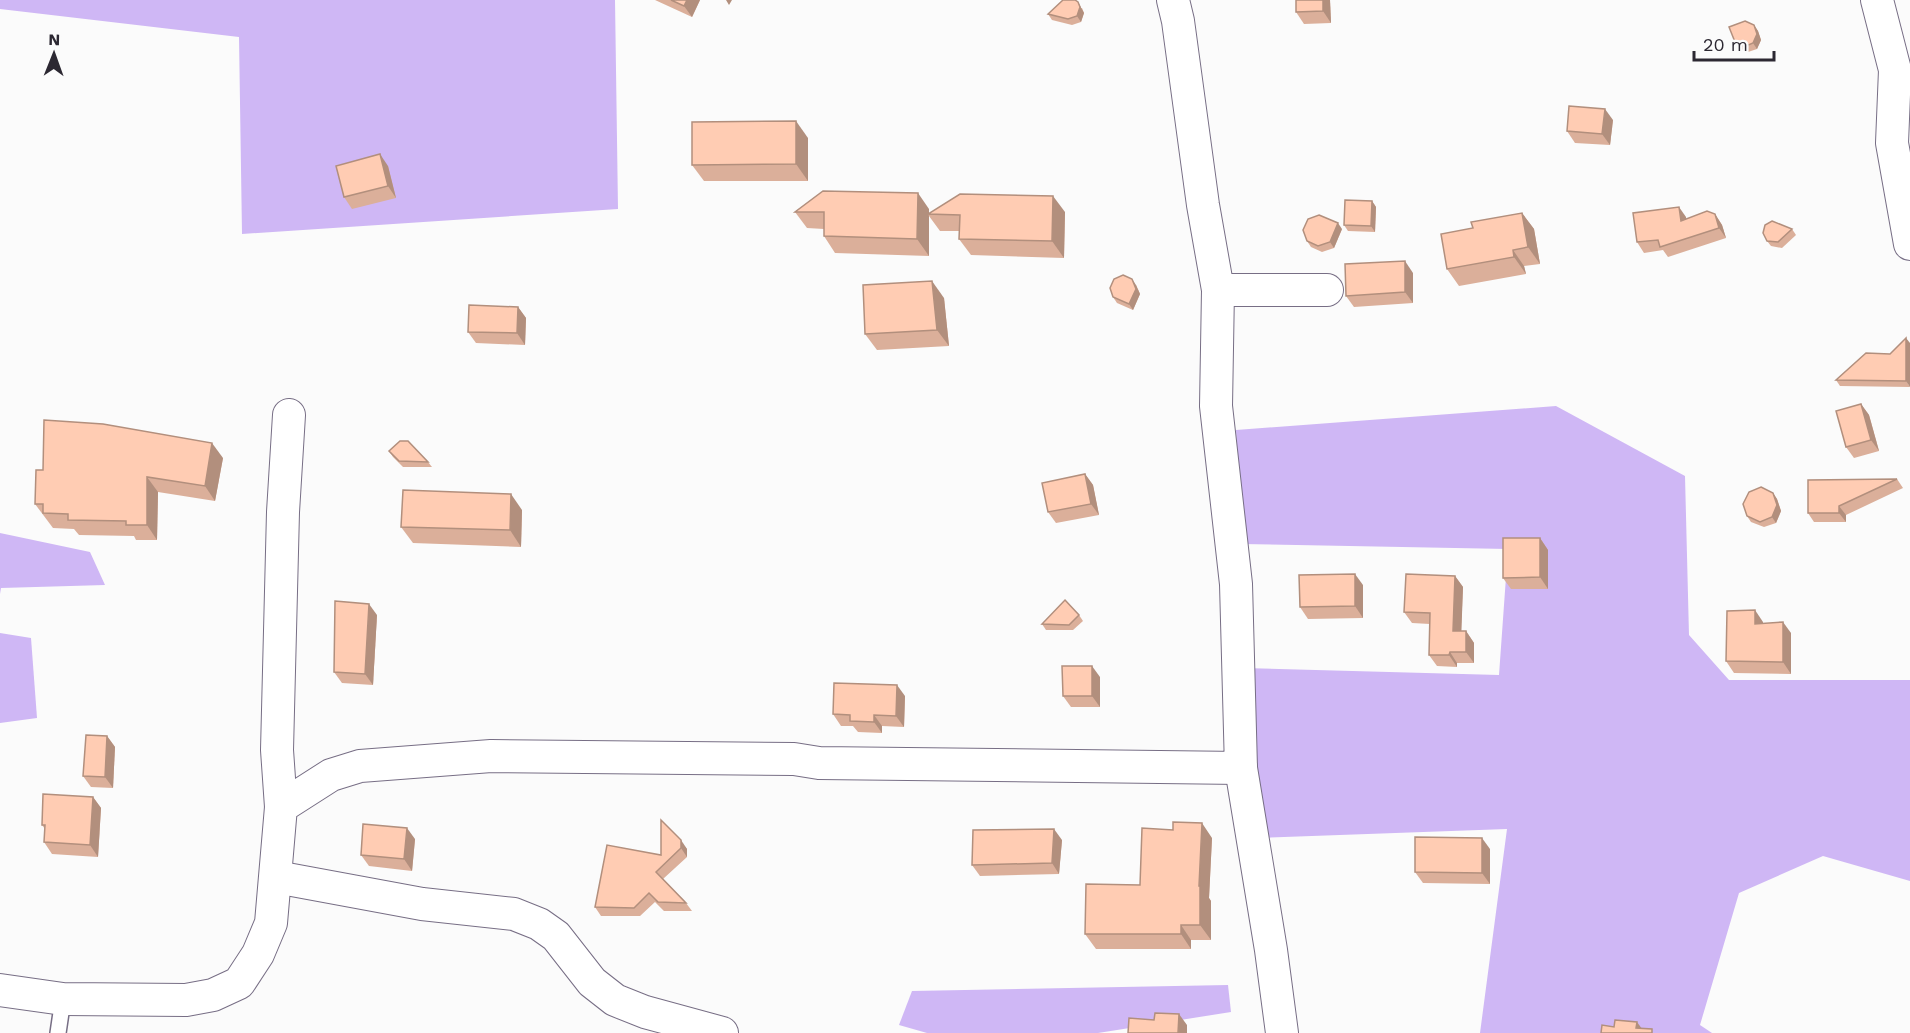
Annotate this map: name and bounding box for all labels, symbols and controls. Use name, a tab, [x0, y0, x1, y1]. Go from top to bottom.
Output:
north arrow	[24, 24, 84, 84]
scale bar	[1694, 24, 1774, 62]
text: N	[48, 30, 60, 49]
text: 20 m	[1703, 34, 1748, 55]

